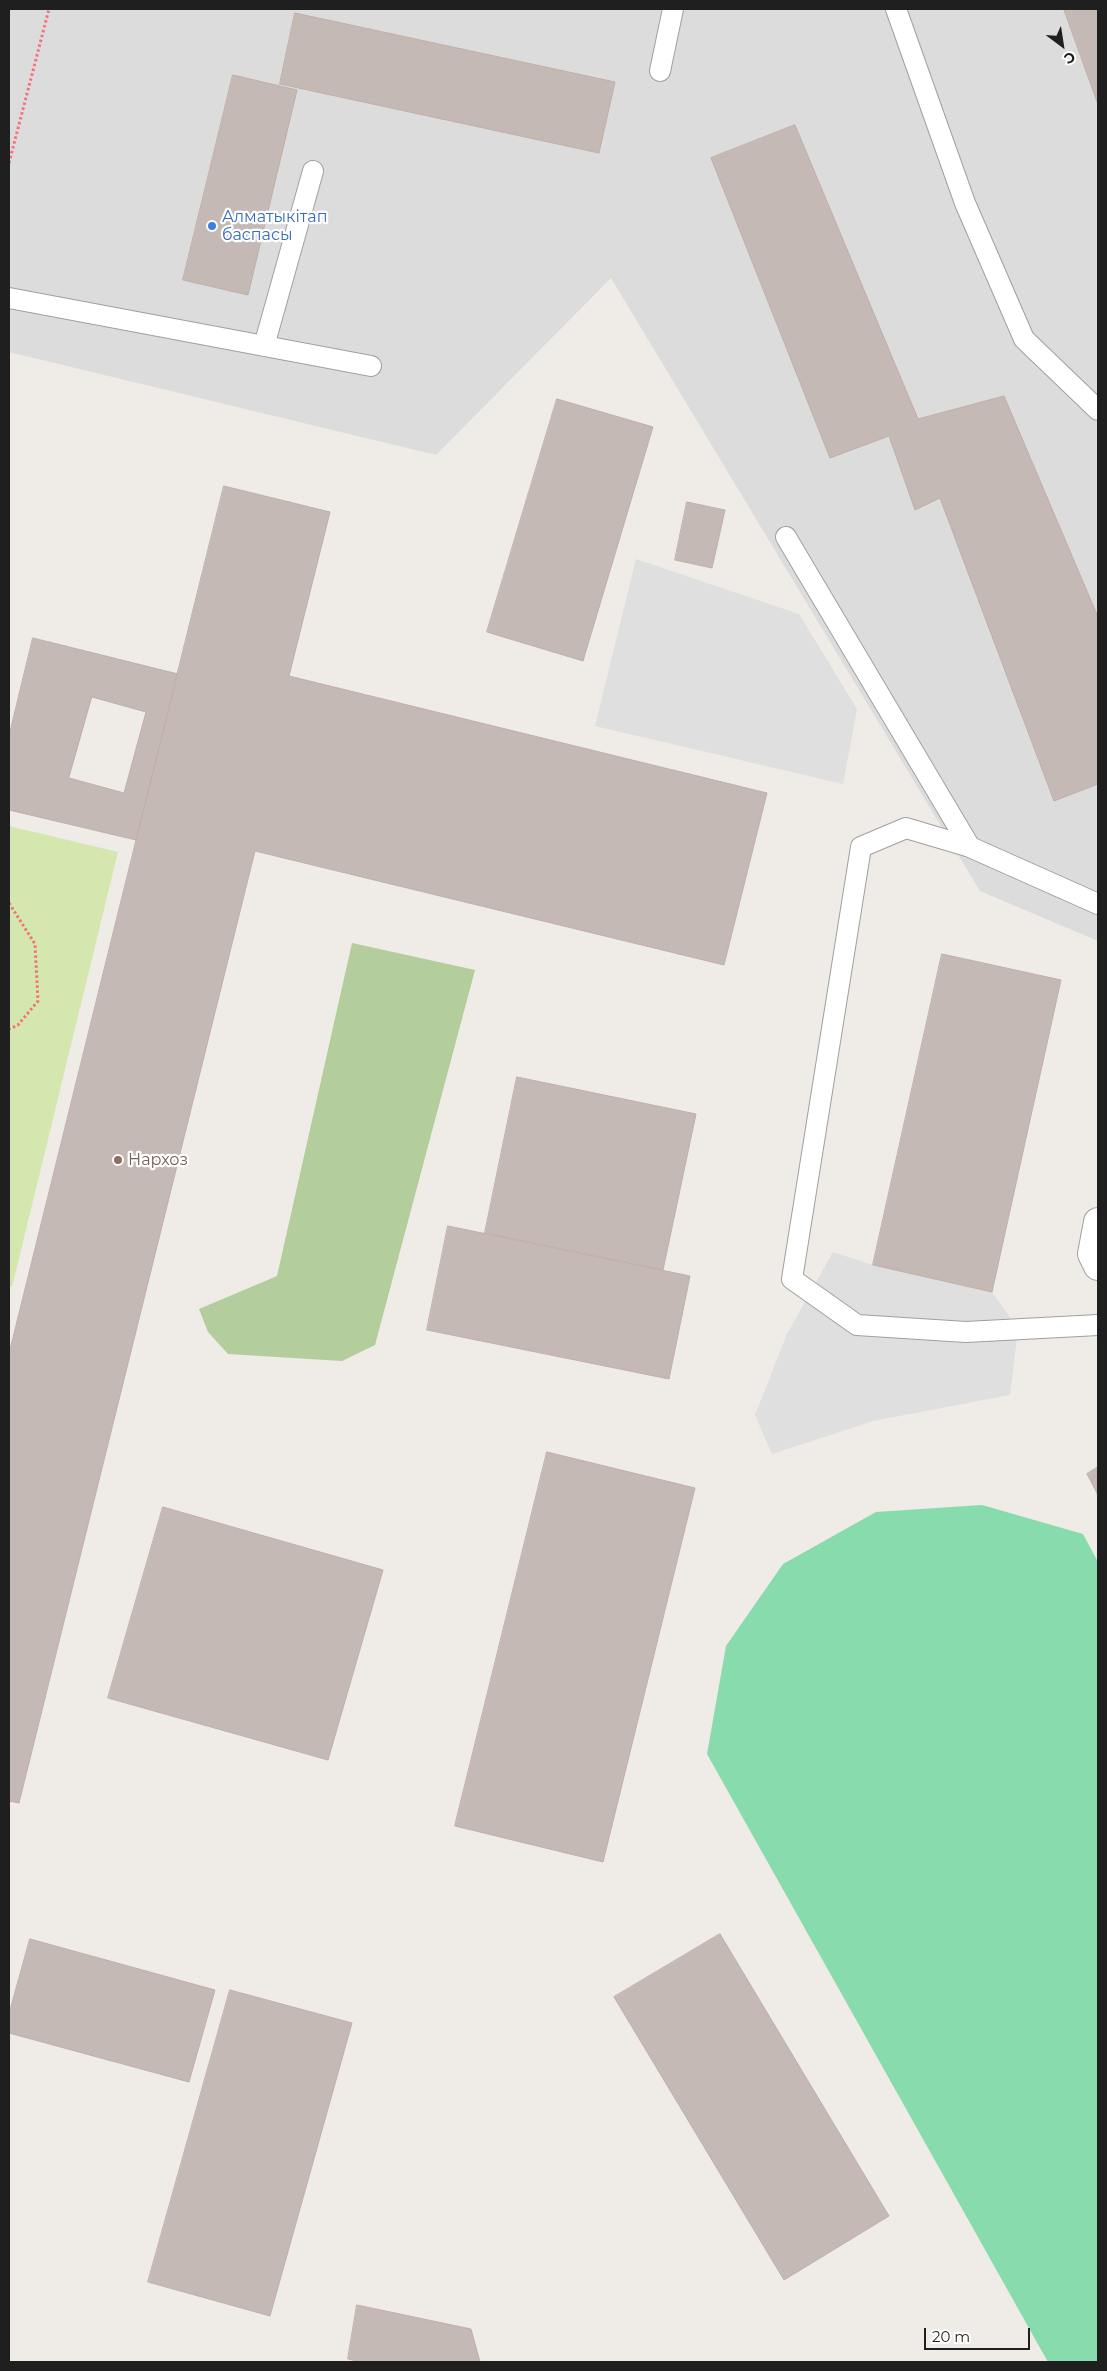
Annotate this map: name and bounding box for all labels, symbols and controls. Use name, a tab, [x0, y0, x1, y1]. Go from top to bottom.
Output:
north arrow	[1037, 20, 1087, 70]
text: С	[1061, 48, 1079, 68]
place label: Алматыкітап баспасы	[222, 207, 327, 245]
marker: Алматыкітап баспасы	[206, 220, 218, 232]
place label: Нархоз	[128, 1150, 188, 1170]
marker: Нархоз	[112, 1154, 124, 1166]
scale bar	[927, 2318, 1033, 2350]
text: 20 m	[932, 2327, 970, 2346]

